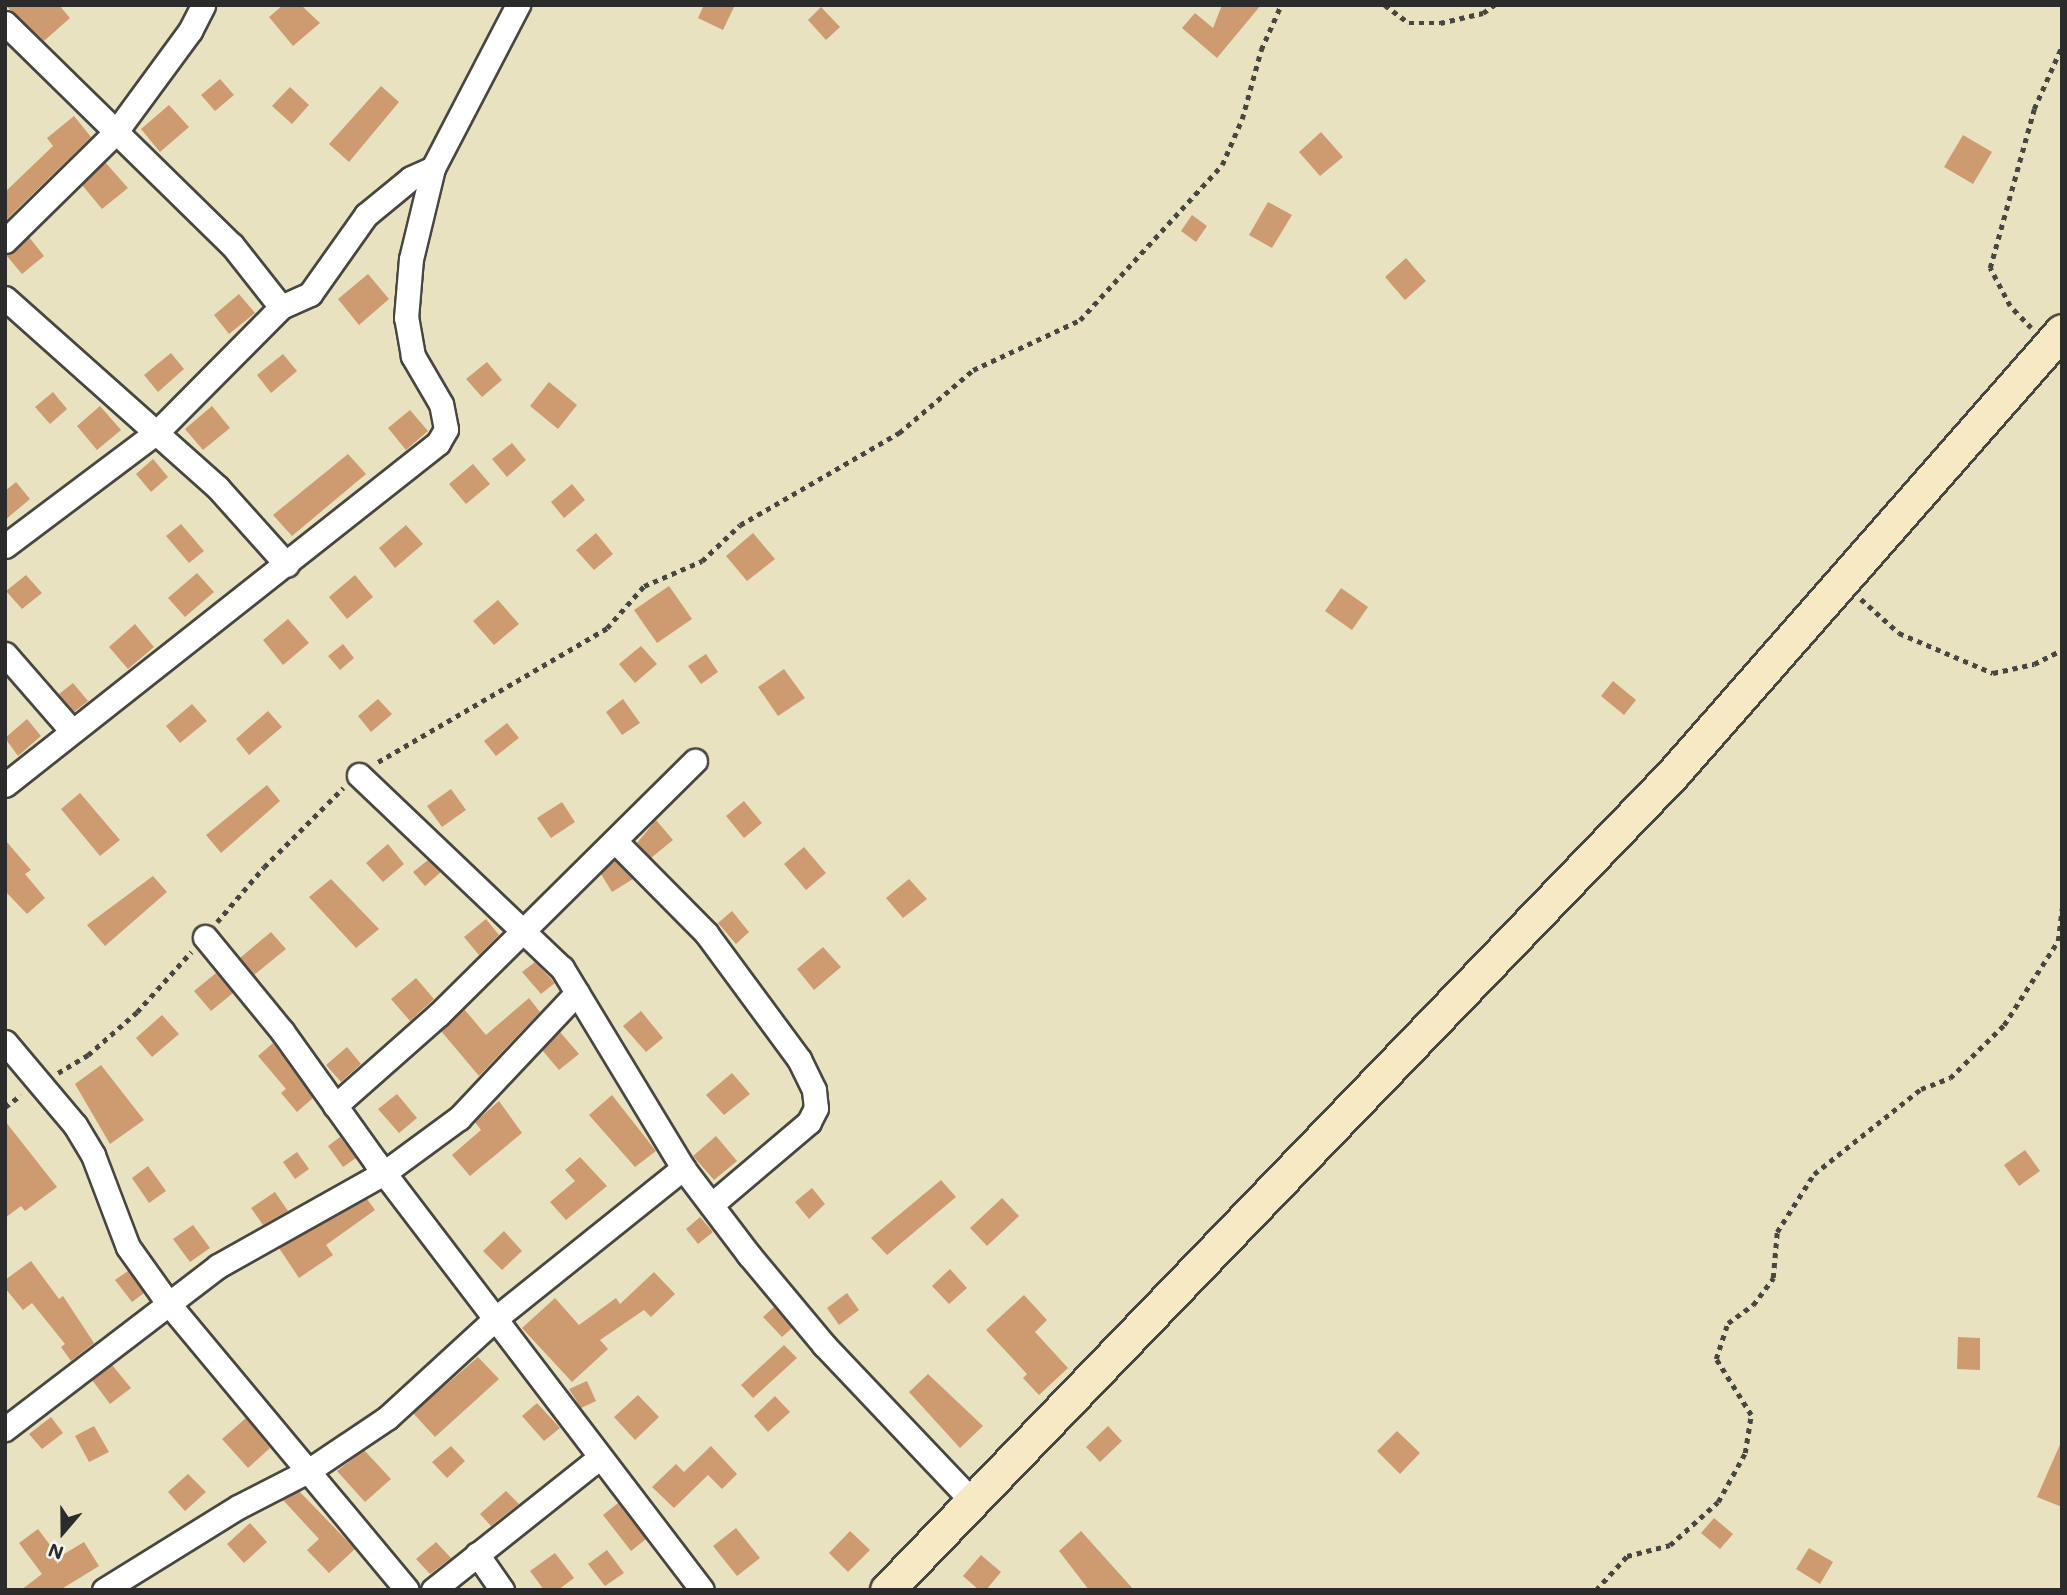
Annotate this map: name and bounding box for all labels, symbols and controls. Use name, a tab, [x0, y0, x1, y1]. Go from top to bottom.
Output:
north arrow	[28, 1497, 98, 1567]
text: N	[45, 1538, 67, 1566]

